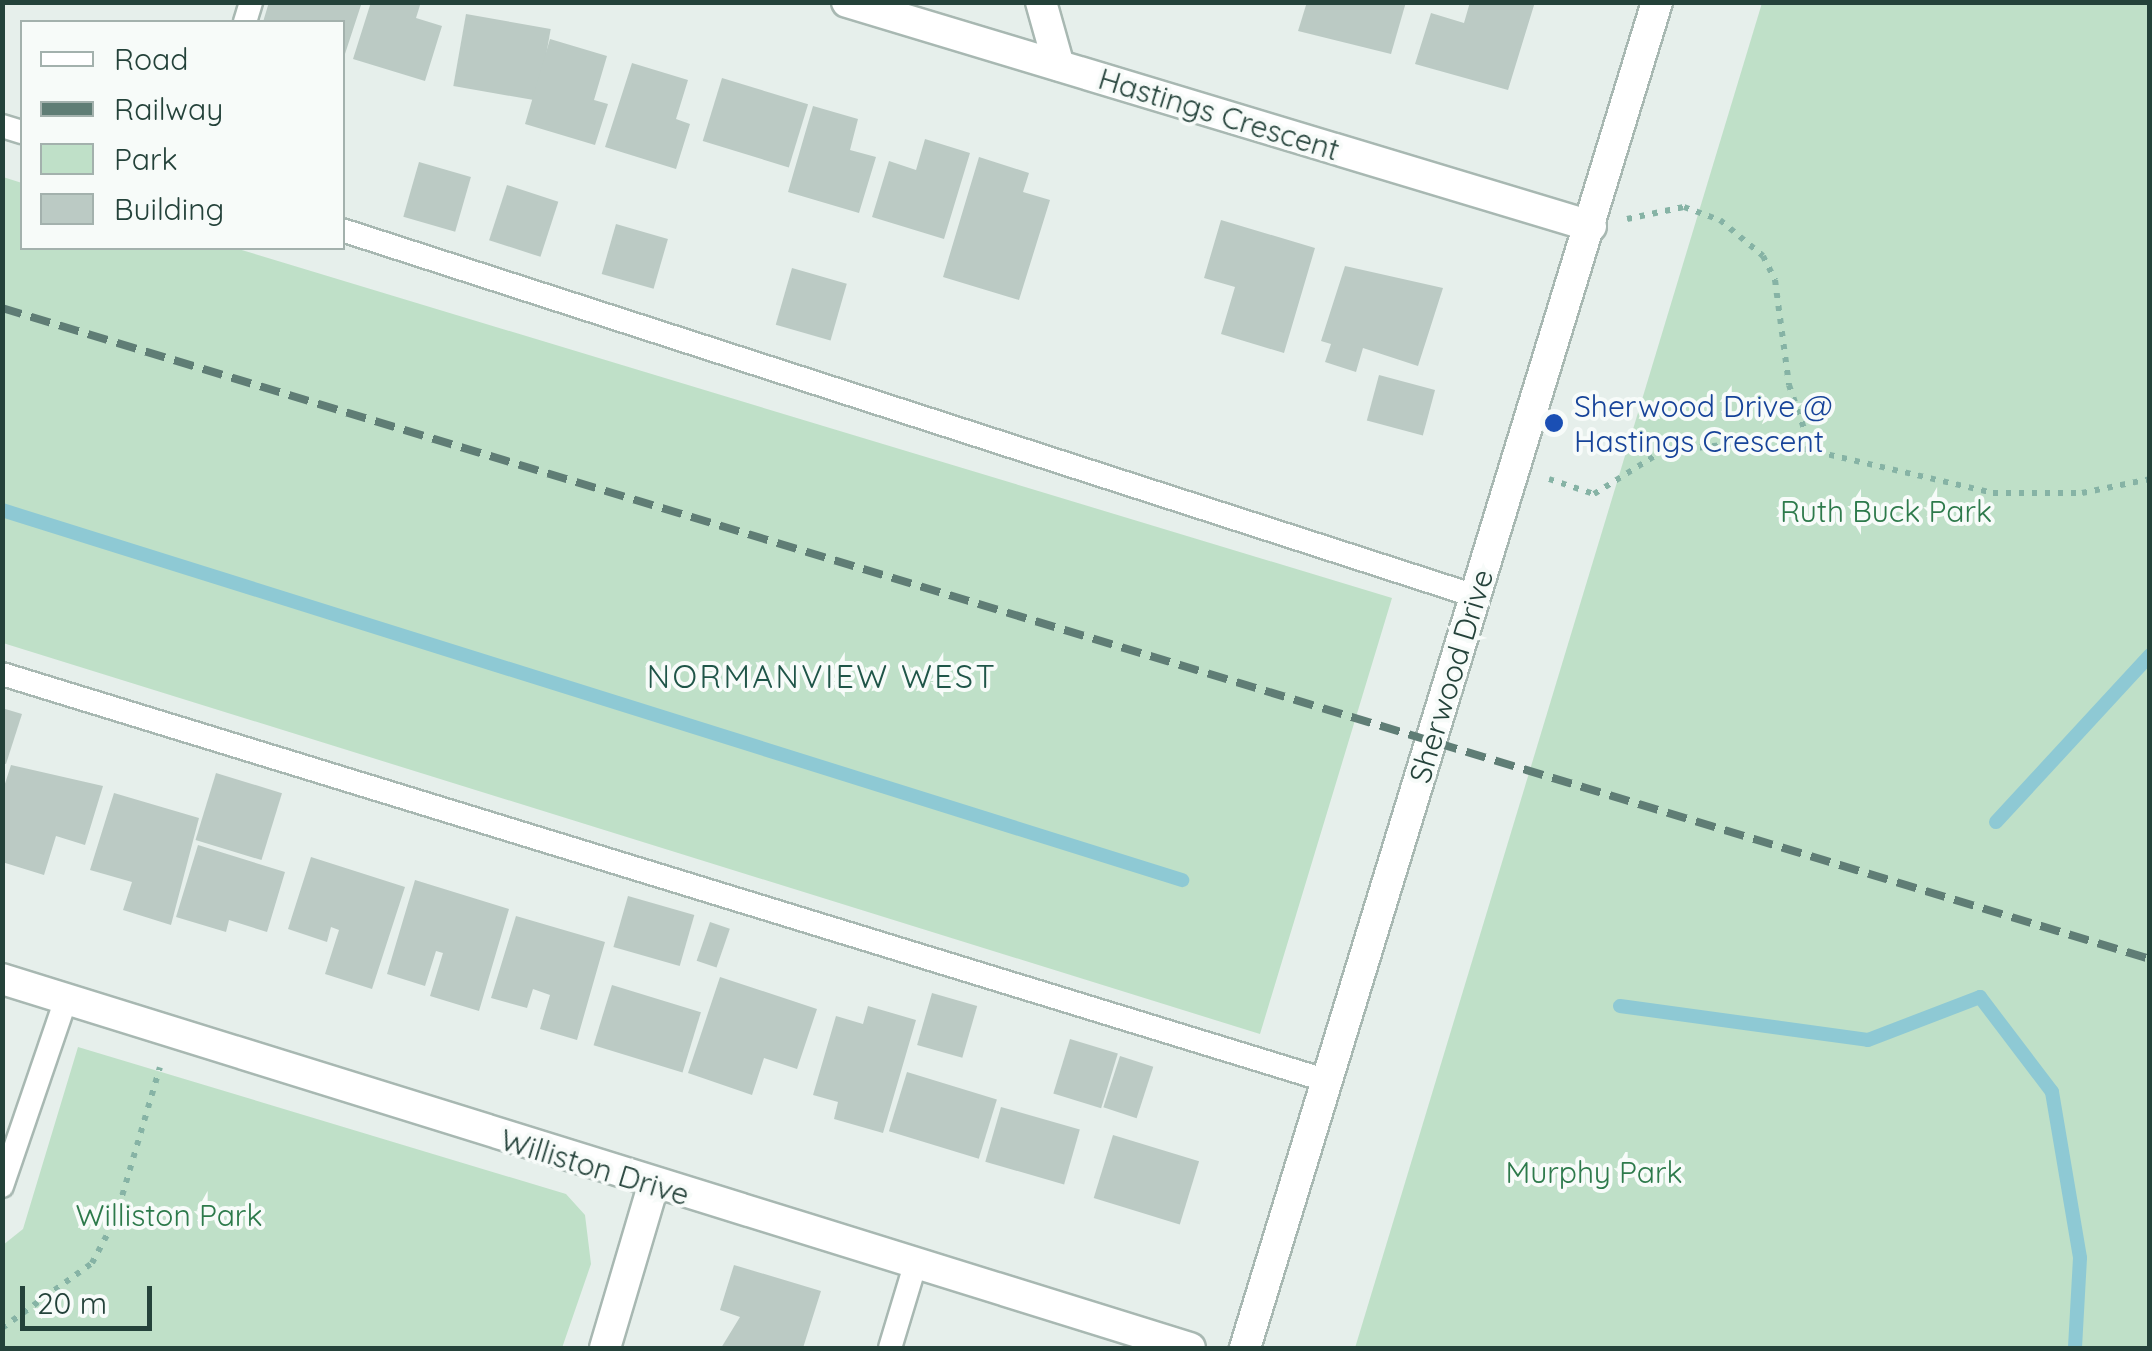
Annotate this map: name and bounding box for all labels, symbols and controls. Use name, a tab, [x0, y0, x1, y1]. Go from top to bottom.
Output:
legend	[20, 20, 345, 250]
text: Road	[114, 40, 188, 78]
street label: Hastings Crescent	[1094, 60, 1344, 168]
text: Railway	[114, 90, 223, 128]
text: Park	[114, 140, 178, 178]
text: Building	[114, 190, 224, 228]
place label: Sherwood Drive @ Hastings Crescent	[1574, 388, 1833, 458]
marker: Sherwood Drive @ Hastings Crescent	[1543, 412, 1565, 434]
park label: Ruth Buck Park	[1780, 493, 1992, 529]
street label: Sherwood Drive	[1401, 565, 1501, 787]
district label: NORMANVIEW WEST	[647, 657, 997, 695]
street label: Williston Drive	[496, 1121, 694, 1213]
park label: Murphy Park	[1505, 1154, 1683, 1190]
park label: Williston Park	[76, 1197, 262, 1233]
scale bar	[25, 1266, 158, 1328]
text: 20 m	[37, 1284, 107, 1322]

